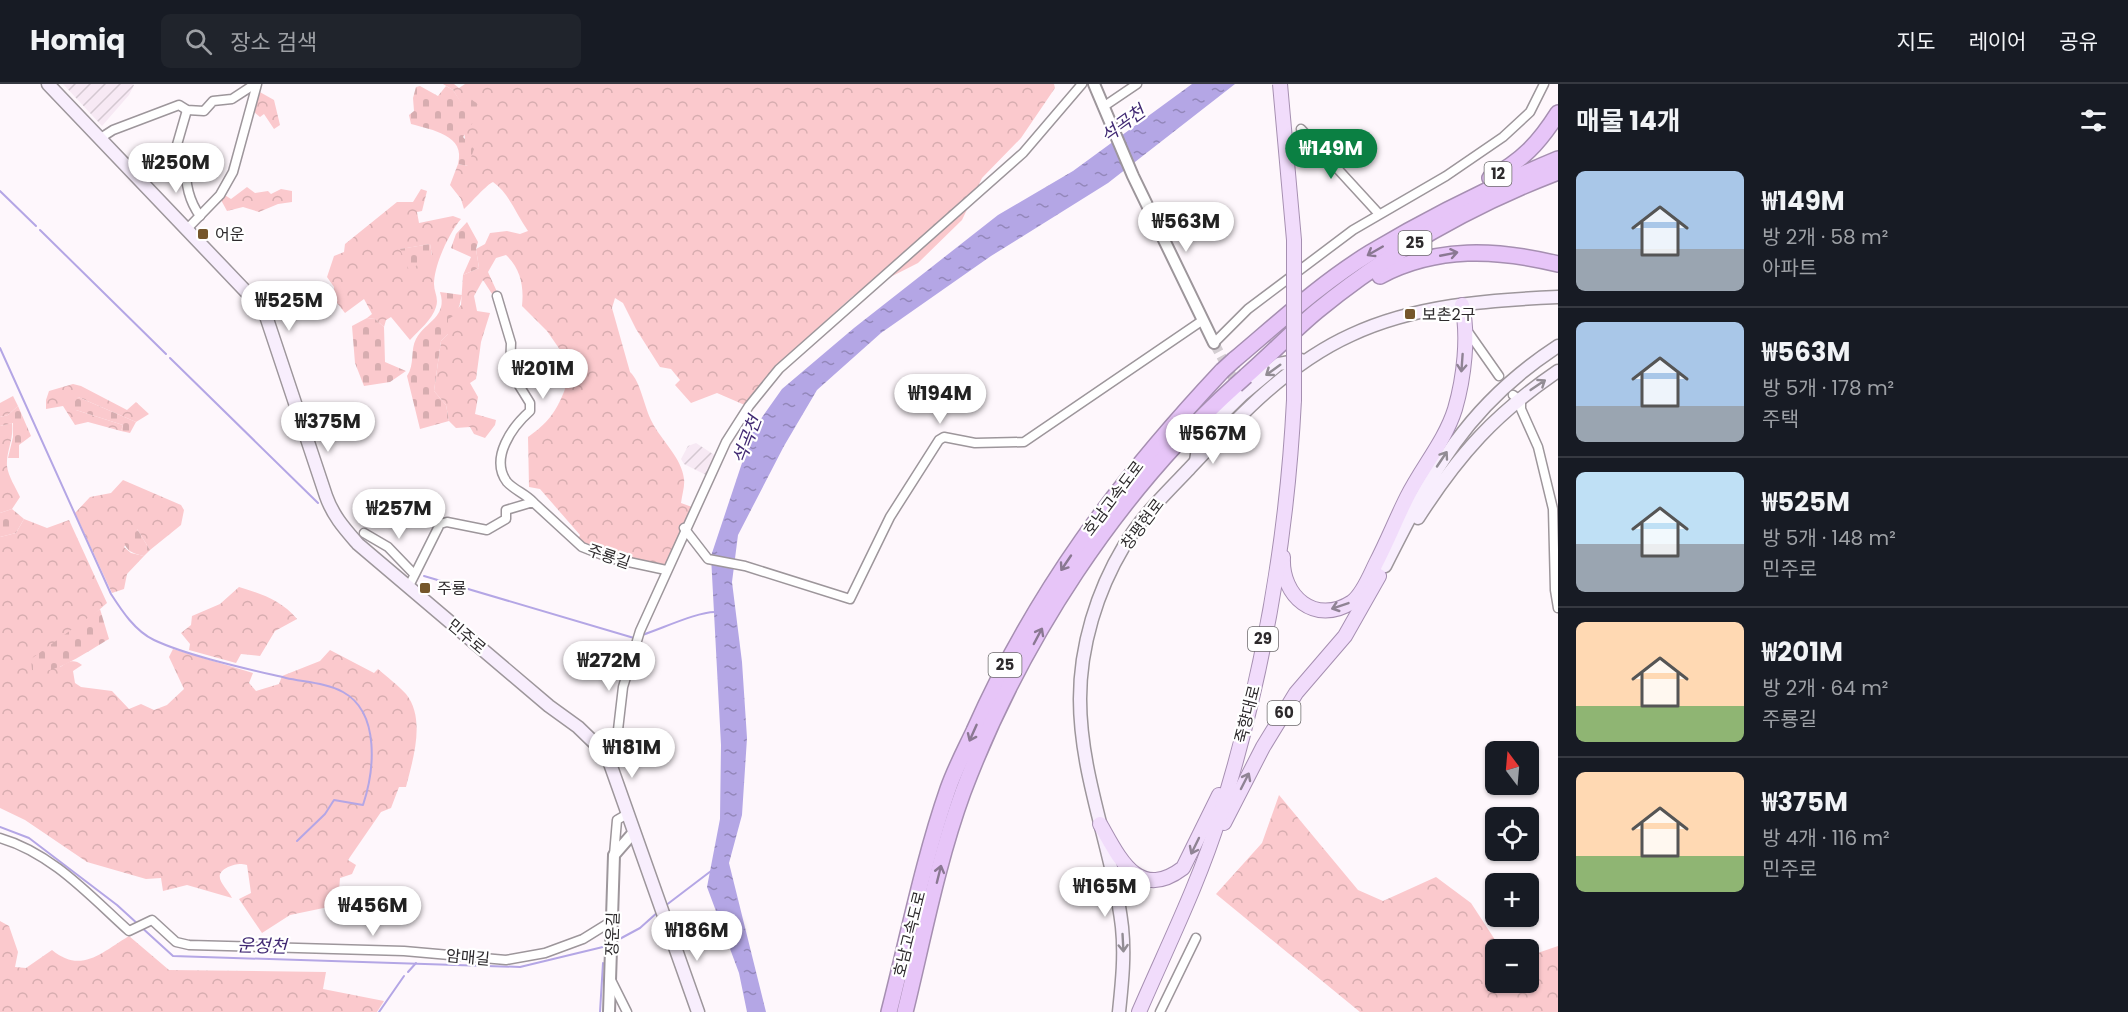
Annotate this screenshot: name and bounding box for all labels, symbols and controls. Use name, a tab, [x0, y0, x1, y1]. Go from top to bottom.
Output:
search box	[161, 14, 581, 68]
text: Homiq	[30, 21, 125, 60]
icon: search	[182, 25, 215, 58]
text: 장소 검색	[230, 27, 317, 58]
text: 지도	[1897, 27, 1935, 56]
text: 레이어	[1968, 27, 2026, 56]
text: 공유	[2059, 27, 2098, 56]
water label: 석곡천	[1095, 97, 1152, 148]
text: 매물 14개	[1576, 103, 1681, 139]
icon: filters	[2077, 104, 2110, 137]
pin: ₩149M	[1289, 129, 1373, 180]
text: ₩149M	[1299, 134, 1363, 162]
pin: ₩250M	[134, 143, 218, 194]
text: ₩250M	[142, 148, 210, 176]
road number: 12	[1484, 162, 1512, 186]
text: ₩149M	[1762, 183, 1845, 219]
icon: home	[1624, 195, 1696, 267]
pin: ₩563M	[1144, 202, 1228, 253]
text: ₩563M	[1152, 207, 1220, 235]
place label: 어운	[215, 223, 244, 246]
text: 방 2개 · 58 m²	[1762, 223, 1888, 251]
marker: 어운	[196, 227, 210, 241]
road number: 25	[1398, 231, 1432, 255]
one-way arrow	[1367, 245, 1384, 257]
one-way arrow	[1439, 248, 1459, 259]
text: 아파트	[1762, 254, 1817, 282]
pin: ₩525M	[247, 281, 331, 332]
text: ₩525M	[255, 286, 323, 314]
place label: 보촌2구	[1422, 303, 1475, 326]
marker: 보촌2구	[1403, 307, 1417, 321]
text: ₩563M	[1762, 334, 1850, 370]
icon: home	[1624, 346, 1696, 418]
pin: ₩201M	[501, 349, 585, 400]
one-way arrow	[1457, 353, 1468, 373]
text: ₩201M	[512, 354, 574, 382]
one-way arrow	[1266, 364, 1282, 376]
pin: ₩194M	[898, 374, 982, 425]
text: 방 5개 · 178 m²	[1762, 374, 1894, 402]
one-way arrow	[1529, 378, 1546, 390]
text: ₩194M	[908, 379, 972, 407]
pin: ₩375M	[286, 402, 370, 453]
text: 주택	[1762, 405, 1799, 433]
text: ₩375M	[295, 407, 361, 435]
water label: 석곡천	[726, 410, 768, 467]
pin: ₩567M	[1171, 414, 1255, 465]
text: ₩567M	[1180, 419, 1246, 447]
one-way arrow	[1437, 451, 1449, 468]
street label: 호남고속도로	[1078, 456, 1149, 540]
text: ₩525M	[1762, 484, 1850, 520]
pin: ₩257M	[357, 489, 441, 540]
text: ₩257M	[366, 494, 432, 522]
street label: 창평현로	[1115, 494, 1169, 555]
icon: home	[1624, 496, 1696, 568]
text: 방 5개 · 148 m²	[1762, 524, 1896, 552]
street label: 주룡길	[584, 538, 633, 575]
one-way arrow	[1060, 554, 1072, 570]
text: 민주로	[1762, 555, 1817, 583]
place label: 주룡	[437, 577, 466, 600]
marker: 주룡	[418, 581, 432, 595]
one-way arrow	[1331, 601, 1350, 612]
street label: 민주로	[442, 613, 491, 660]
road number: 29	[1248, 627, 1278, 651]
one-way arrow	[1032, 628, 1044, 645]
text: ₩201M	[1762, 634, 1843, 670]
pin: ₩272M	[567, 641, 651, 692]
text: ₩272M	[577, 646, 641, 674]
icon: home	[1624, 646, 1696, 718]
road number: 25	[988, 653, 1022, 677]
text: 방 2개 · 64 m²	[1762, 674, 1888, 702]
street label: 죽향대로	[1229, 683, 1266, 745]
road number: 60	[1268, 701, 1300, 725]
text: 주룡길	[1762, 705, 1817, 733]
one-way arrow	[966, 724, 978, 742]
pin: ₩181M	[590, 728, 674, 779]
text: ₩181M	[603, 733, 661, 761]
north arrow	[1485, 741, 1539, 795]
map controls	[1485, 741, 1539, 993]
one-way arrow	[1240, 772, 1252, 790]
text: ₩375M	[1762, 784, 1848, 820]
icon: home	[1624, 796, 1696, 868]
button: locate	[1485, 807, 1539, 861]
text: 방 4개 · 116 m²	[1762, 824, 1890, 852]
one-way arrow	[1189, 837, 1201, 855]
text: 민주로	[1762, 855, 1817, 883]
one-way arrow	[934, 864, 946, 883]
pin: ₩165M	[1063, 867, 1147, 918]
text: ₩165M	[1073, 872, 1137, 900]
button: +	[1485, 873, 1539, 927]
pin: ₩456M	[331, 886, 415, 937]
street label: 호남고속도로	[888, 888, 931, 980]
text: ₩456M	[338, 891, 408, 919]
pin: ₩186M	[655, 911, 739, 962]
street label: 장운길	[600, 912, 625, 956]
text: ₩186M	[665, 916, 729, 944]
water label: 운정천	[237, 932, 290, 959]
one-way arrow	[1117, 932, 1128, 952]
button: −	[1485, 939, 1539, 993]
street label: 암매길	[445, 944, 491, 971]

